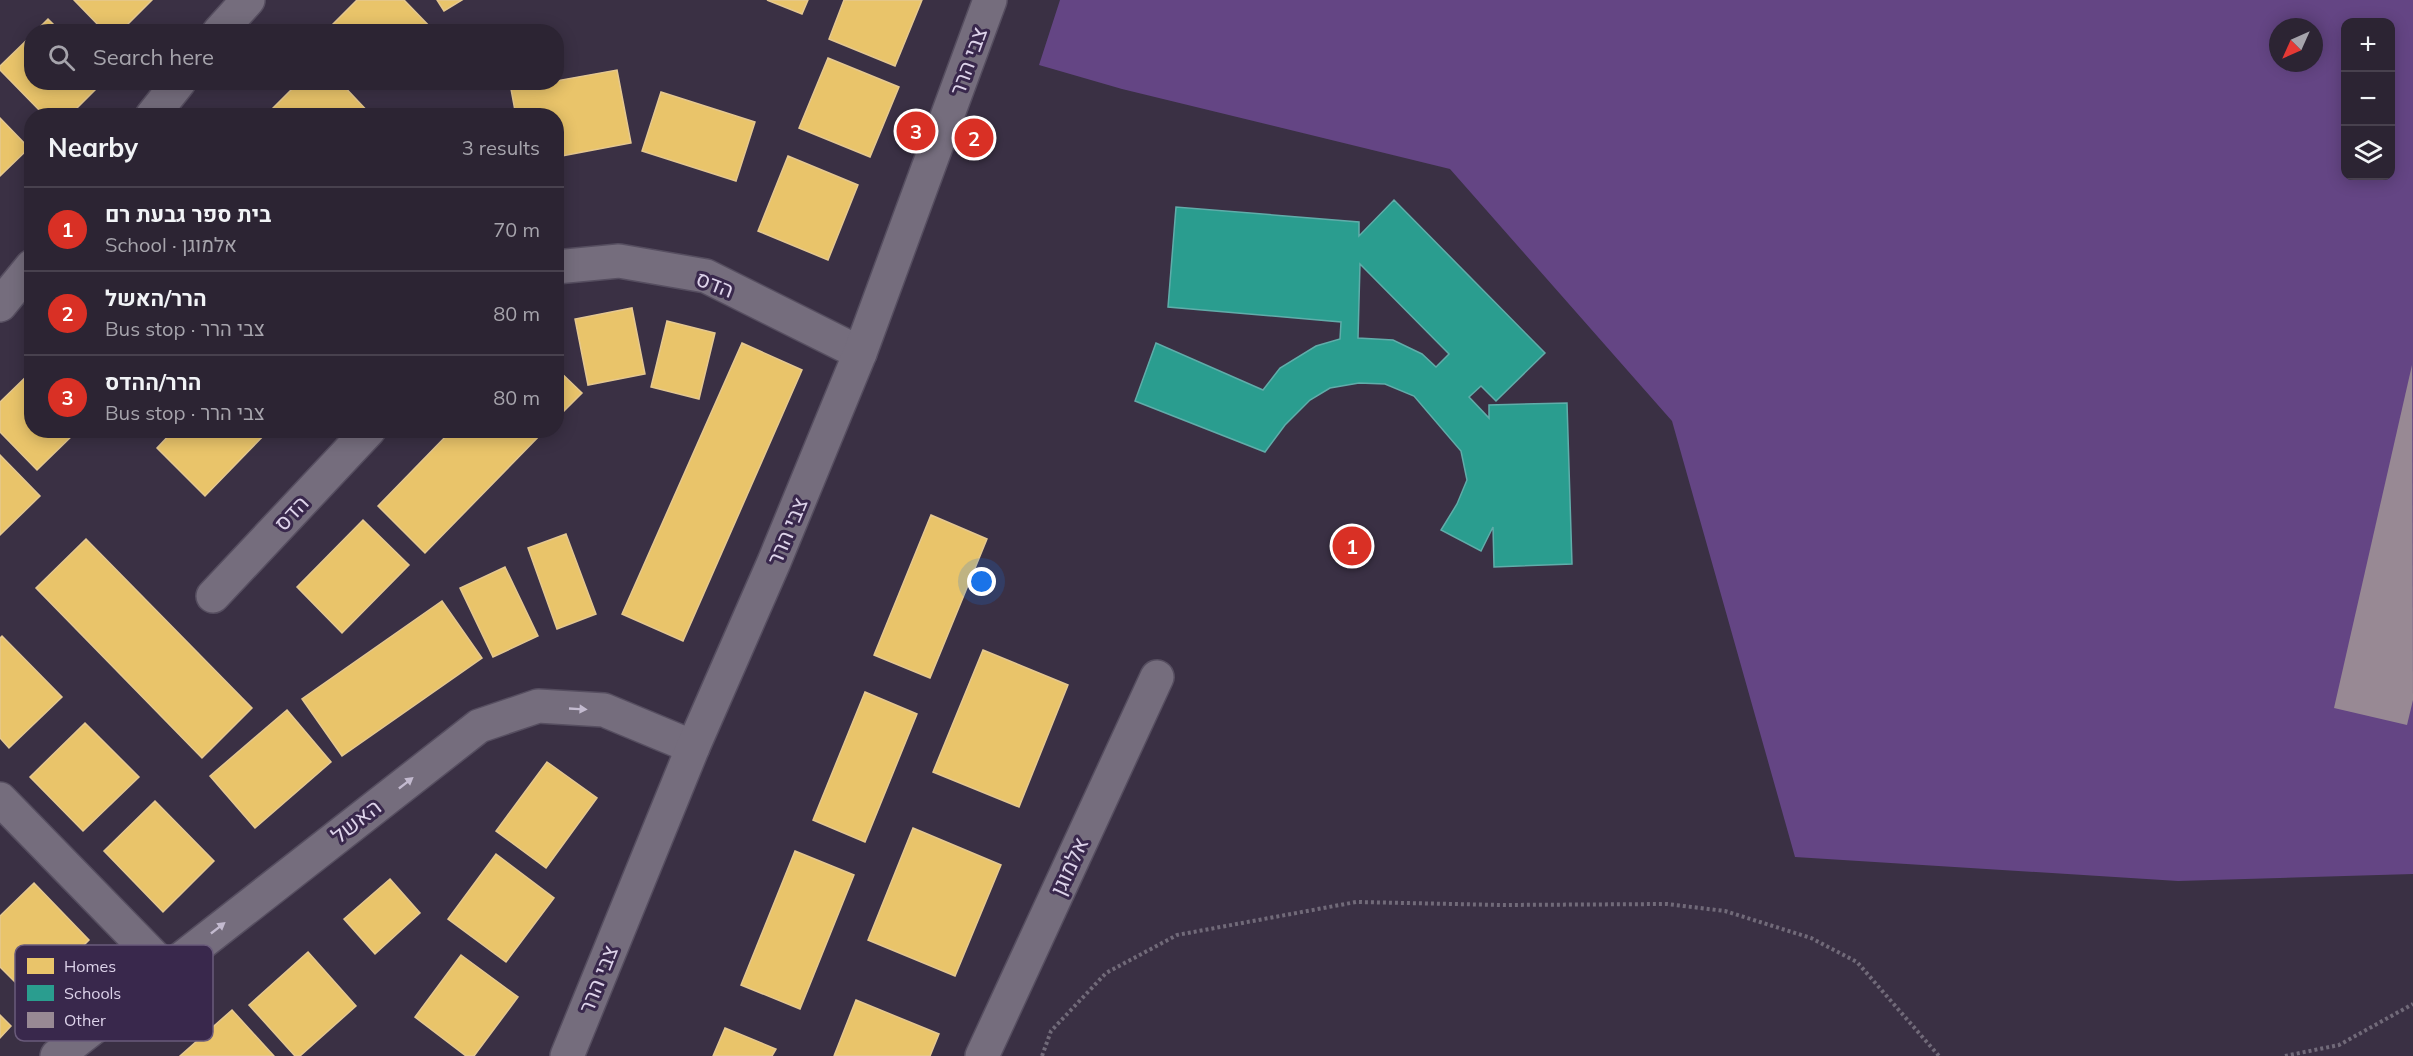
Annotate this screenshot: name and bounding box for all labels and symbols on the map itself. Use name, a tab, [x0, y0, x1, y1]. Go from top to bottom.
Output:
north arrow	[2269, 18, 2323, 72]
street label: צבי הרר	[943, 23, 993, 99]
pin: 3	[896, 108, 936, 154]
pin: 2	[954, 116, 994, 160]
street label: הדס	[692, 264, 738, 304]
street label: הדס	[268, 489, 314, 537]
street label: צבי הרר	[760, 493, 814, 569]
pin: 1	[1332, 524, 1372, 568]
your location	[967, 567, 996, 596]
one-way arrow	[568, 704, 587, 713]
one-way arrow	[397, 777, 413, 789]
street label: האשל	[325, 793, 387, 849]
street label: אלמוגן	[1043, 833, 1095, 899]
one-way arrow	[211, 923, 226, 935]
street label: צבי הרר	[572, 941, 624, 1017]
legend	[15, 945, 213, 1041]
text: Homes	[64, 956, 116, 976]
text: Schools	[64, 983, 121, 1003]
text: Other	[64, 1010, 106, 1030]

